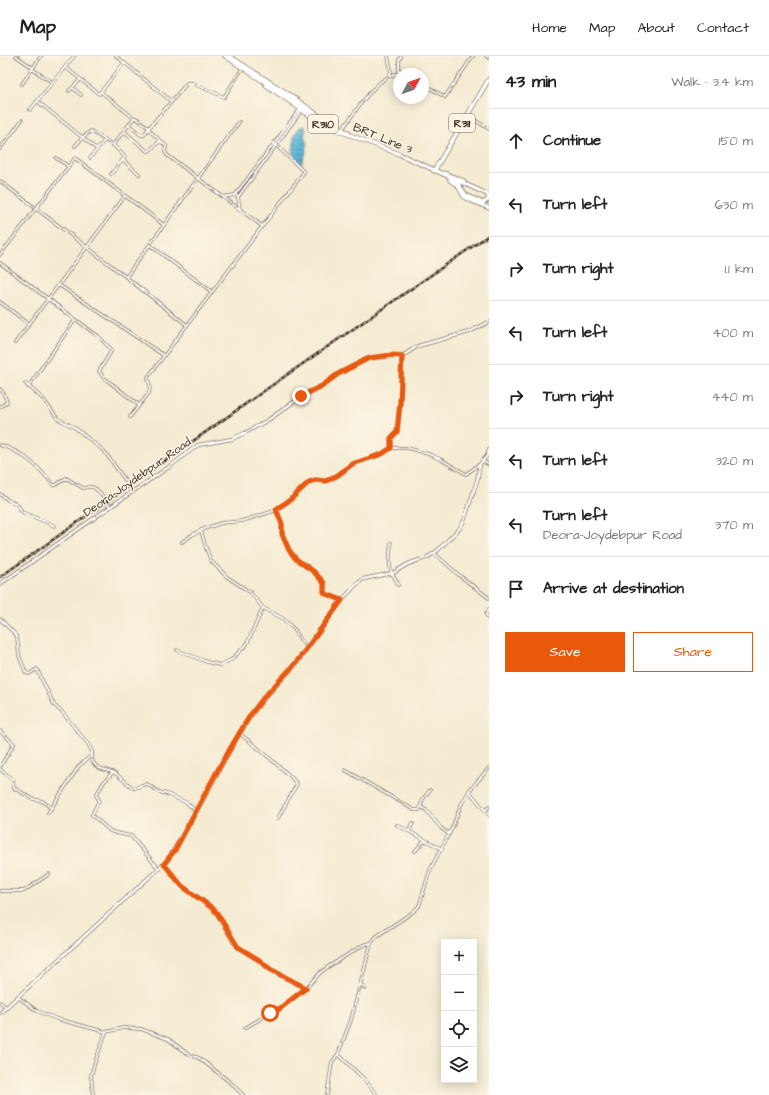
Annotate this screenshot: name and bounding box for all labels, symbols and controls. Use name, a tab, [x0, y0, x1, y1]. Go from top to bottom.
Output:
text: Map	[20, 14, 56, 41]
text: Home	[532, 18, 567, 38]
text: Map	[589, 18, 615, 38]
text: About	[637, 18, 675, 38]
text: Contact	[697, 18, 749, 38]
north arrow	[393, 68, 429, 104]
text: 43 min	[505, 70, 556, 94]
text: Walk · 3.4 km	[671, 73, 753, 91]
road number: R311	[449, 114, 475, 132]
road number: R310	[308, 115, 338, 133]
street label: BRT Line 3	[350, 119, 415, 158]
icon: ahead	[505, 130, 527, 152]
text: Continue	[543, 130, 601, 151]
text: 150 m	[719, 132, 753, 150]
icon: left	[505, 194, 527, 216]
text: Turn left	[543, 194, 607, 215]
text: 630 m	[715, 196, 753, 214]
icon: right	[505, 258, 527, 280]
text: Turn right	[543, 258, 614, 279]
text: 1.1 km	[725, 260, 753, 278]
icon: left	[505, 322, 527, 344]
text: Turn left	[543, 322, 607, 343]
text: 400 m	[712, 324, 753, 342]
icon: right	[505, 386, 527, 408]
text: Turn right	[543, 386, 614, 407]
route end	[292, 387, 310, 405]
text: 440 m	[712, 388, 753, 406]
street label: Deora-Joydebpur Road	[80, 434, 195, 522]
icon: left	[505, 450, 527, 472]
text: Turn left	[543, 450, 607, 471]
text: 320 m	[715, 452, 753, 470]
text: Turn left	[543, 505, 607, 526]
icon: left	[505, 514, 527, 536]
text: 370 m	[715, 516, 753, 534]
text: Deora-Joydebpur Road	[543, 526, 682, 544]
icon: arrive	[505, 578, 527, 600]
text: Arrive at destination	[543, 578, 684, 599]
button: Save	[505, 632, 625, 672]
button: Share	[633, 632, 753, 672]
map controls	[441, 939, 477, 1083]
button: +	[441, 939, 477, 975]
button: −	[441, 975, 477, 1011]
route start	[261, 1004, 279, 1022]
button: locate	[441, 1011, 477, 1047]
button: layers	[441, 1047, 477, 1083]

